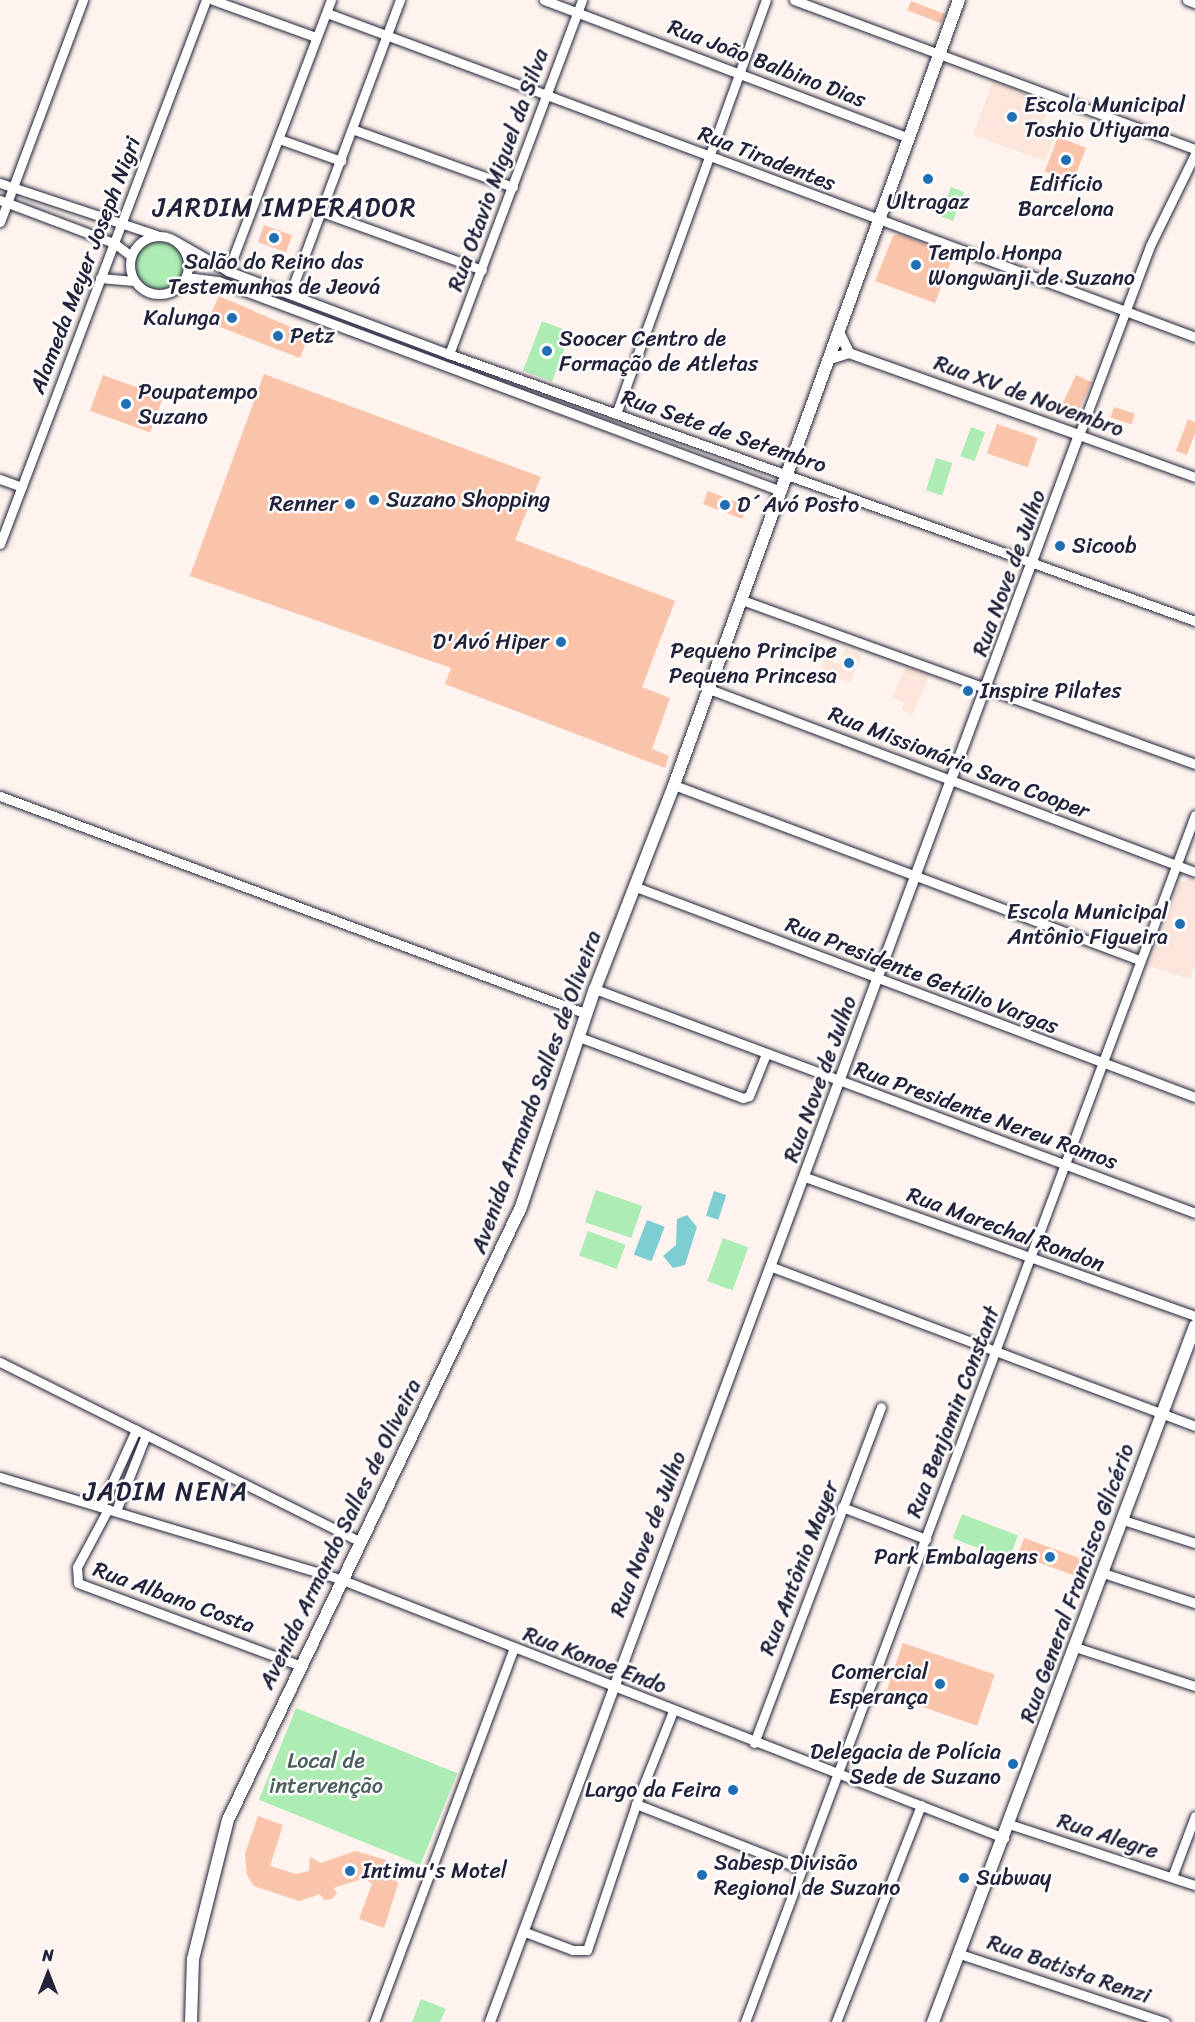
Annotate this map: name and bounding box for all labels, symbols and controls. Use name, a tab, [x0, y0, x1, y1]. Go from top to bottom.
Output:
street label: Rua João Balbino Dias	[665, 13, 869, 113]
street label: Rua Otavio Miguel da Silva	[442, 46, 554, 294]
place label: Escola Municipal Toshio Utiyama	[1024, 91, 1185, 142]
marker: Escola Municipal Toshio Utiyama	[1005, 110, 1019, 124]
street label: Rua Tiradentes	[694, 120, 840, 196]
street label: Alameda Meyer Joseph Nigri	[24, 132, 146, 398]
marker: Edifício Barcelona	[1059, 153, 1073, 167]
place label: Edifício Barcelona	[1018, 170, 1114, 222]
marker: Ultragaz	[921, 172, 935, 186]
place label: Ultragaz	[886, 189, 970, 215]
district label: JARDIM IMPERADOR	[154, 192, 416, 224]
marker: Salão do Reino das Testemunhas de Jeová	[267, 231, 281, 245]
place label: Templo Honpa Wongwanji de Suzano	[928, 239, 1135, 290]
place label: Salão do Reino das Testemunhas de Jeová	[167, 248, 381, 300]
marker: Templo Honpa Wongwanji de Suzano	[909, 258, 923, 272]
place label: Kalunga	[144, 305, 220, 331]
marker: Kalunga	[225, 311, 239, 325]
place label: Petz	[290, 323, 335, 349]
place label: Soocer Centro de Formação de Atletas	[559, 325, 758, 376]
marker: Petz	[271, 329, 285, 343]
marker: Soocer Centro de Formação de Atletas	[540, 344, 554, 358]
street label: Rua XV de Novembro	[930, 349, 1128, 443]
place label: Poupatempo Suzano	[138, 378, 258, 430]
street label: Rua Sete de Setembro	[617, 383, 831, 479]
marker: Poupatempo Suzano	[119, 397, 133, 411]
street label: Rua Nove de Julho	[967, 486, 1051, 660]
place label: Suzano Shopping	[386, 487, 550, 513]
place label: Renner	[269, 491, 338, 517]
place label: D´Avó Posto	[737, 492, 860, 518]
marker: Suzano Shopping	[367, 493, 381, 507]
marker: Renner	[343, 497, 357, 511]
marker: D´Avó Posto	[718, 498, 732, 512]
place label: Sicoob	[1072, 533, 1137, 559]
marker: Sicoob	[1053, 539, 1067, 553]
place label: D'Avó Hiper	[432, 629, 549, 655]
marker: D'Avó Hiper	[554, 635, 568, 649]
place label: Pequeno Principe Pequena Princesa	[667, 637, 837, 688]
marker: Pequeno Principe Pequena Princesa	[842, 656, 856, 670]
place label: Inspire Pilates	[980, 678, 1120, 704]
marker: Inspire Pilates	[961, 684, 975, 698]
street label: Rua Missionária Sara Cooper	[825, 700, 1093, 824]
place label: Escola Municipal Antônio Figueira	[1007, 898, 1168, 950]
street label: Rua Presidente Getúlio Vargas	[782, 911, 1062, 1039]
marker: Escola Municipal Antônio Figueira	[1173, 917, 1187, 931]
street label: Avenida Armando Salles de Oliveira	[465, 928, 607, 1256]
street label: Rua Nove de Julho	[778, 992, 862, 1166]
street label: Rua Presidente Nereu Ramos	[850, 1055, 1122, 1175]
street label: Rua Marechal Rondon	[904, 1181, 1108, 1277]
street label: Rua Benjamin Constant	[900, 1302, 1006, 1522]
street label: Avenida Armando Salles de Oliveira	[254, 1375, 426, 1693]
street label: Rua General Francisco Glicério	[1014, 1440, 1140, 1726]
street label: Rua Nove de Julho	[604, 1447, 692, 1621]
district label: JADIM NENA	[84, 1476, 248, 1508]
street label: Rua Antônio Mayer	[754, 1477, 844, 1659]
place label: Park Embalagens	[875, 1544, 1038, 1570]
marker: Park Embalagens	[1043, 1550, 1057, 1564]
street label: Rua Albano Costa	[90, 1556, 258, 1638]
street label: Rua Konoe Endo	[519, 1620, 671, 1700]
place label: Comercial Esperança	[829, 1658, 928, 1710]
marker: Comercial Esperança	[933, 1677, 947, 1691]
place label: Delegacia de Polícia Sede de Suzano	[809, 1738, 1001, 1790]
park label: Local de intervenção	[269, 1747, 383, 1798]
marker: Delegacia de Polícia Sede de Suzano	[1006, 1757, 1020, 1771]
place label: Largo da Feira	[585, 1777, 721, 1803]
marker: Largo da Feira	[726, 1783, 740, 1797]
street label: Rua Alegre	[1054, 1807, 1162, 1865]
place label: Sabesp Divisão Regional de Suzano	[714, 1849, 900, 1900]
place label: Intimu's Motel	[362, 1858, 507, 1884]
marker: Intimu's Motel	[343, 1864, 357, 1878]
place label: Subway	[976, 1865, 1051, 1891]
marker: Sabesp Divisão Regional de Suzano	[695, 1868, 709, 1882]
marker: Subway	[957, 1871, 971, 1885]
street label: Rua Batista Renzi	[984, 1929, 1154, 2009]
text: N	[42, 1941, 54, 1970]
north arrow	[18, 1944, 78, 2004]

